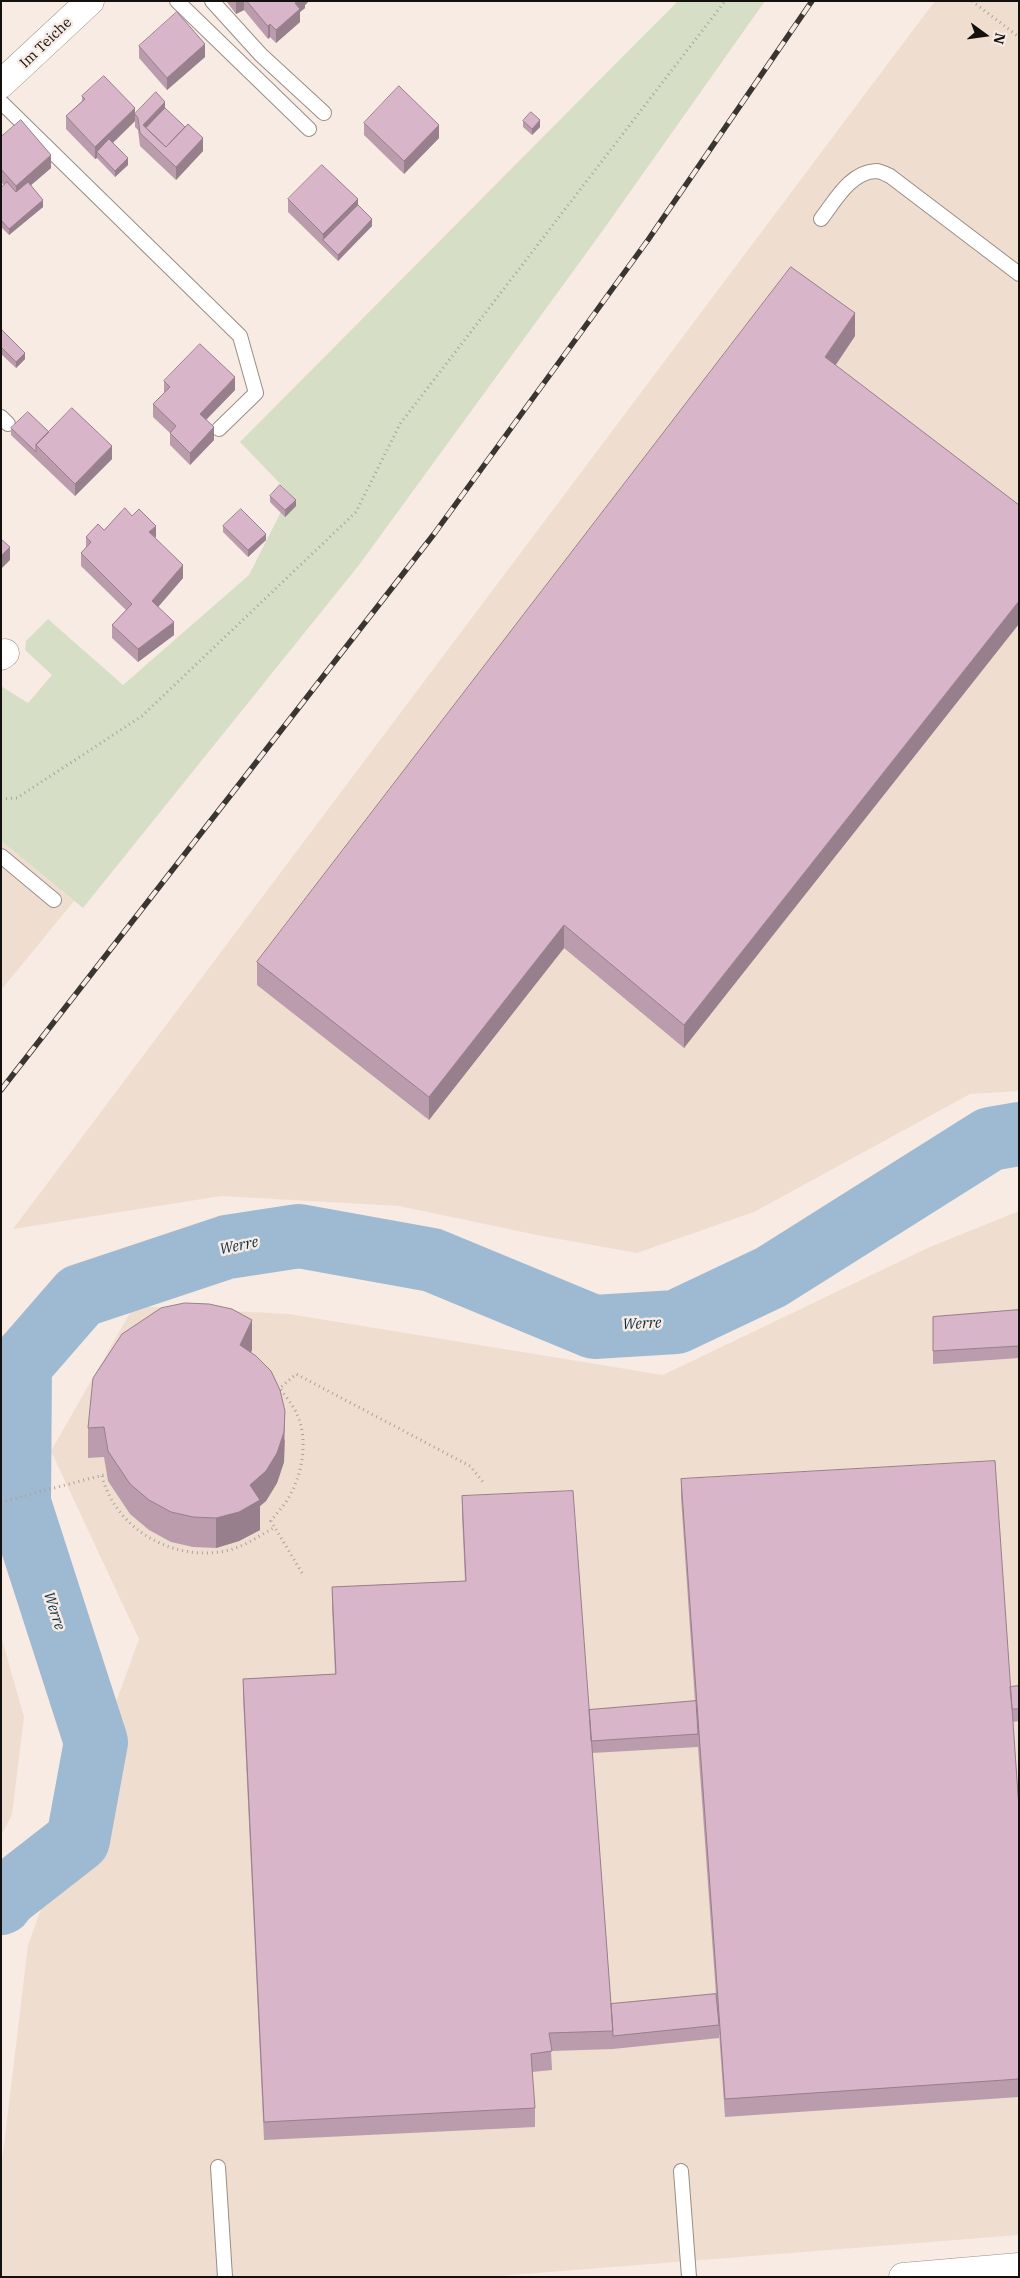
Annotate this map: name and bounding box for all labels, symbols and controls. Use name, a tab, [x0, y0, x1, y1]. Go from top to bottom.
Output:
north arrow	[960, 10, 1010, 60]
street label: Im Teiche	[17, 14, 75, 72]
text: N	[989, 31, 1010, 46]
water label: Werre	[218, 1233, 260, 1259]
water label: Werre	[622, 1314, 662, 1334]
water label: Werre	[39, 1590, 69, 1632]

